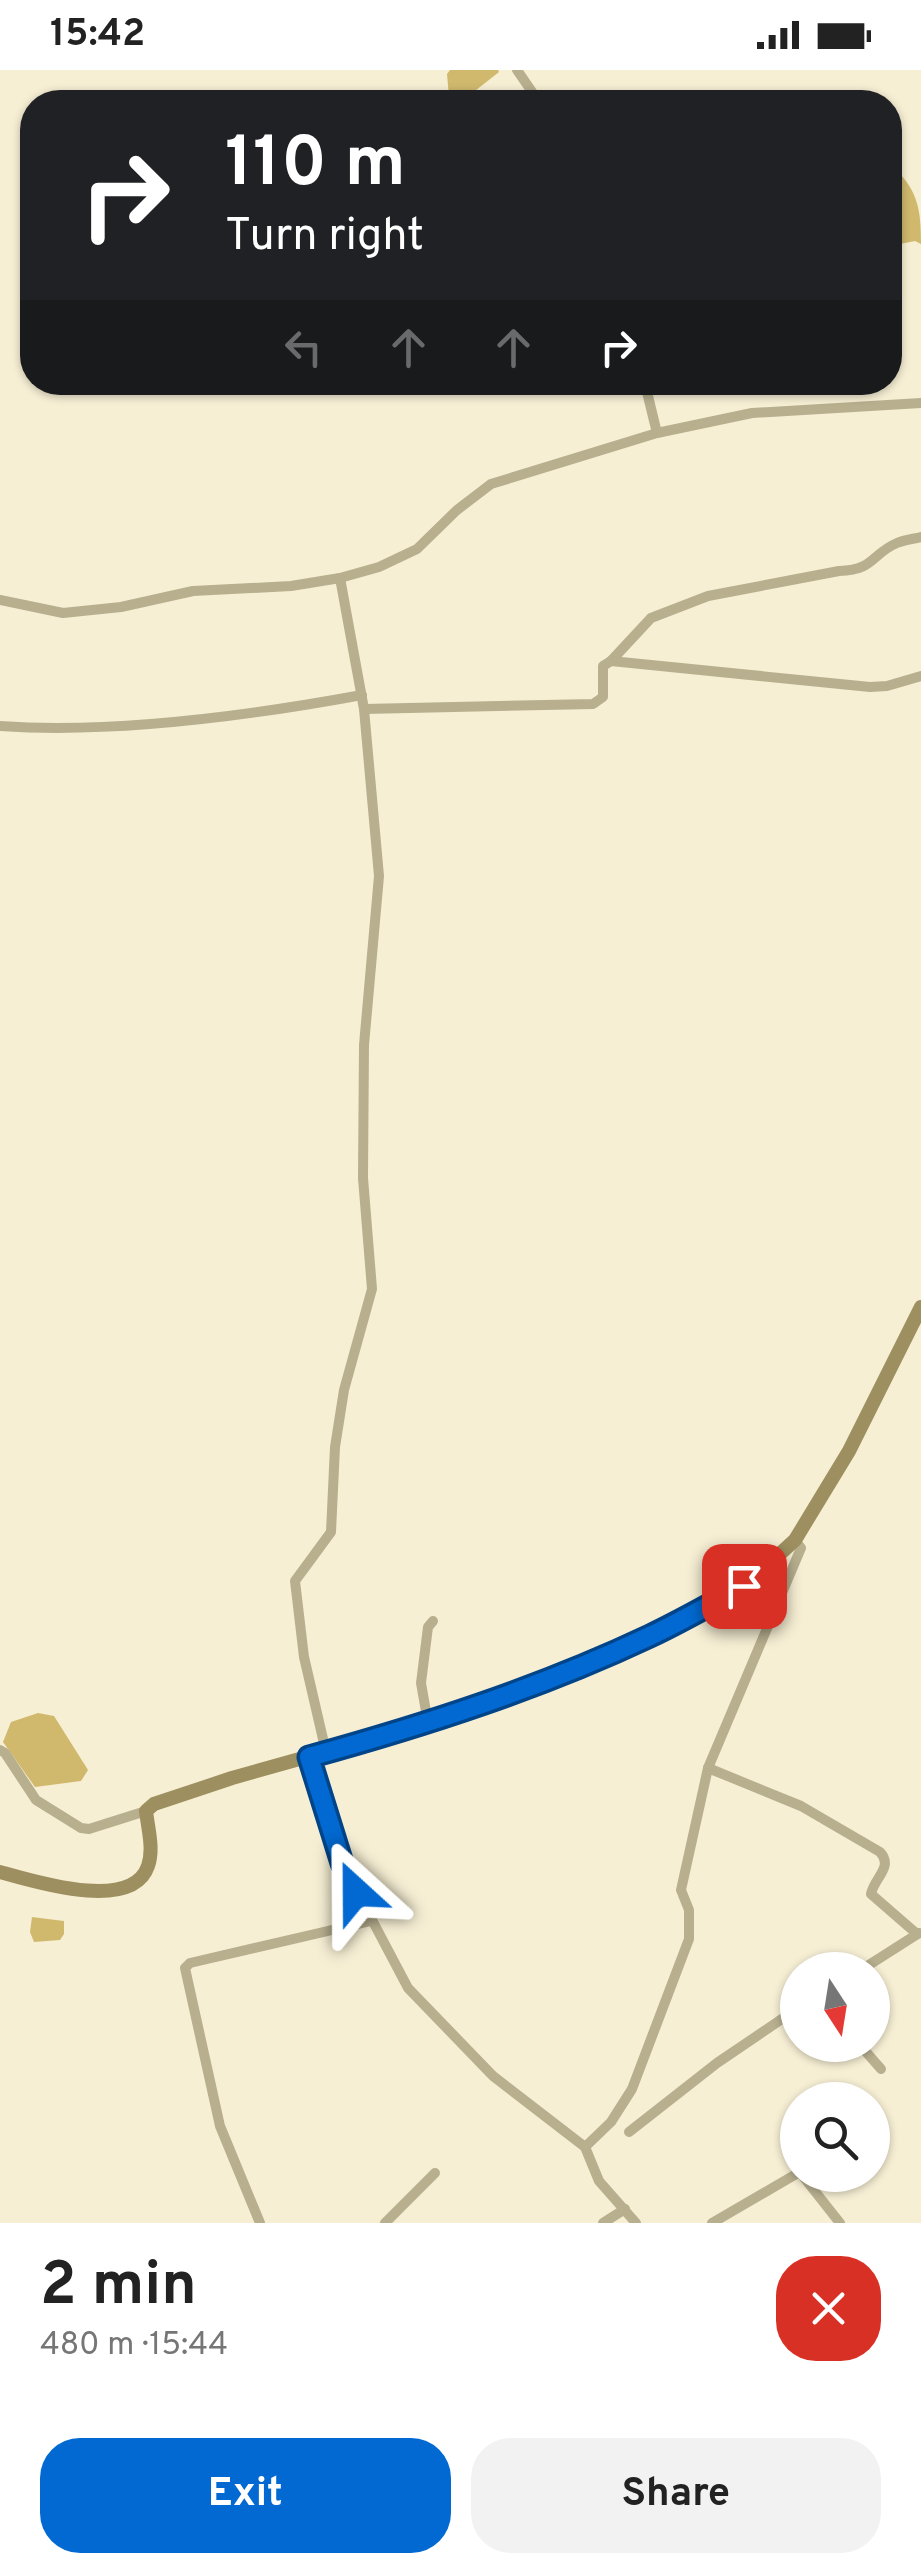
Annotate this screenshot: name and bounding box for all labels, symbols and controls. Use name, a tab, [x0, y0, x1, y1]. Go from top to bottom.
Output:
text: 15:42	[50, 11, 145, 60]
text: 110 m	[225, 122, 406, 211]
icon: right	[60, 130, 190, 260]
text: Turn right	[225, 209, 424, 266]
icon: left	[276, 320, 331, 375]
icon: ahead	[381, 320, 436, 375]
icon: ahead	[486, 320, 541, 375]
icon: right	[591, 320, 646, 375]
pin	[702, 1544, 787, 1629]
icon: arrive	[717, 1559, 772, 1614]
position arrow	[304, 1840, 408, 1944]
north arrow	[780, 1952, 890, 2062]
map controls	[780, 1952, 890, 2192]
button: search	[780, 2082, 890, 2192]
text: 2 min	[40, 2250, 197, 2326]
button: close	[776, 2256, 881, 2361]
text: 480 m · 15:44	[40, 2326, 228, 2366]
button: Exit	[40, 2438, 451, 2553]
button: Share	[471, 2438, 881, 2553]

